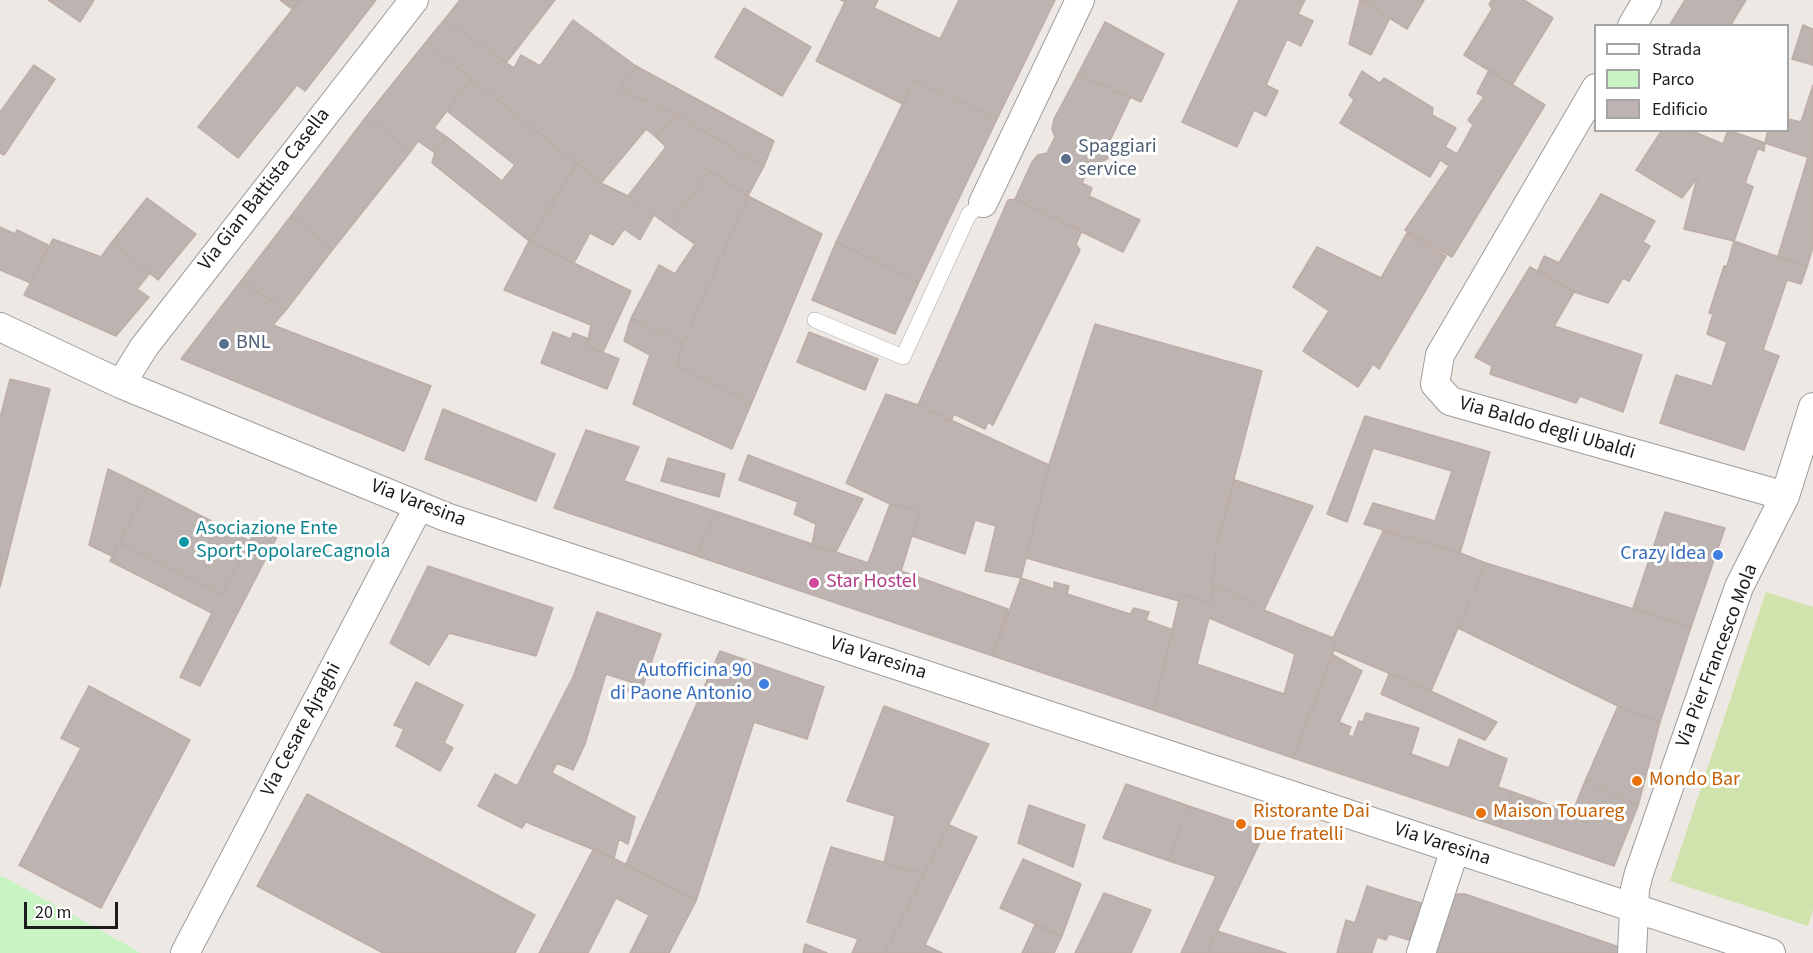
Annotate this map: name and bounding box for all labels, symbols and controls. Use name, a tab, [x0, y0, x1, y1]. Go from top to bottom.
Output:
legend	[1594, 24, 1789, 132]
text: Strada	[1652, 37, 1701, 62]
text: Parco	[1652, 67, 1694, 92]
text: Edificio	[1652, 97, 1708, 122]
street label: Via Gian Battista Casella	[194, 104, 336, 276]
place label: Spaggiari service	[1078, 136, 1157, 183]
marker: Spaggiari service	[1059, 152, 1073, 166]
place label: BNL	[236, 332, 270, 356]
marker: BNL	[217, 337, 231, 351]
street label: Via Baldo degli Ubaldi	[1456, 392, 1638, 466]
street label: Via Varesina	[367, 475, 469, 533]
place label: Asociazione Ente Sport PopolareCagnola	[196, 518, 390, 565]
marker: Asociazione Ente Sport PopolareCagnola	[177, 535, 191, 549]
place label: Crazy Idea	[1620, 543, 1706, 567]
marker: Crazy Idea	[1711, 548, 1725, 562]
street label: Via Pier Francesco Mola	[1672, 561, 1764, 751]
place label: Star Hostel	[826, 571, 917, 595]
marker: Star Hostel	[807, 576, 821, 590]
street label: Via Varesina	[827, 632, 929, 686]
street label: Via Cesare Ajraghi	[257, 659, 347, 801]
place label: Autofficina 90 di Paone Antonio	[610, 660, 752, 707]
marker: Autofficina 90 di Paone Antonio	[757, 677, 771, 691]
place label: Mondo Bar	[1649, 769, 1740, 793]
marker: Mondo Bar	[1630, 774, 1644, 788]
place label: Ristorante Dai Due fratelli	[1253, 801, 1370, 848]
place label: Maison Touareg	[1493, 801, 1624, 825]
marker: Maison Touareg	[1474, 806, 1488, 820]
marker: Ristorante Dai Due fratelli	[1234, 817, 1248, 831]
street label: Via Varesina	[1391, 818, 1493, 872]
scale bar	[27, 890, 122, 928]
text: 20 m	[35, 900, 71, 925]

